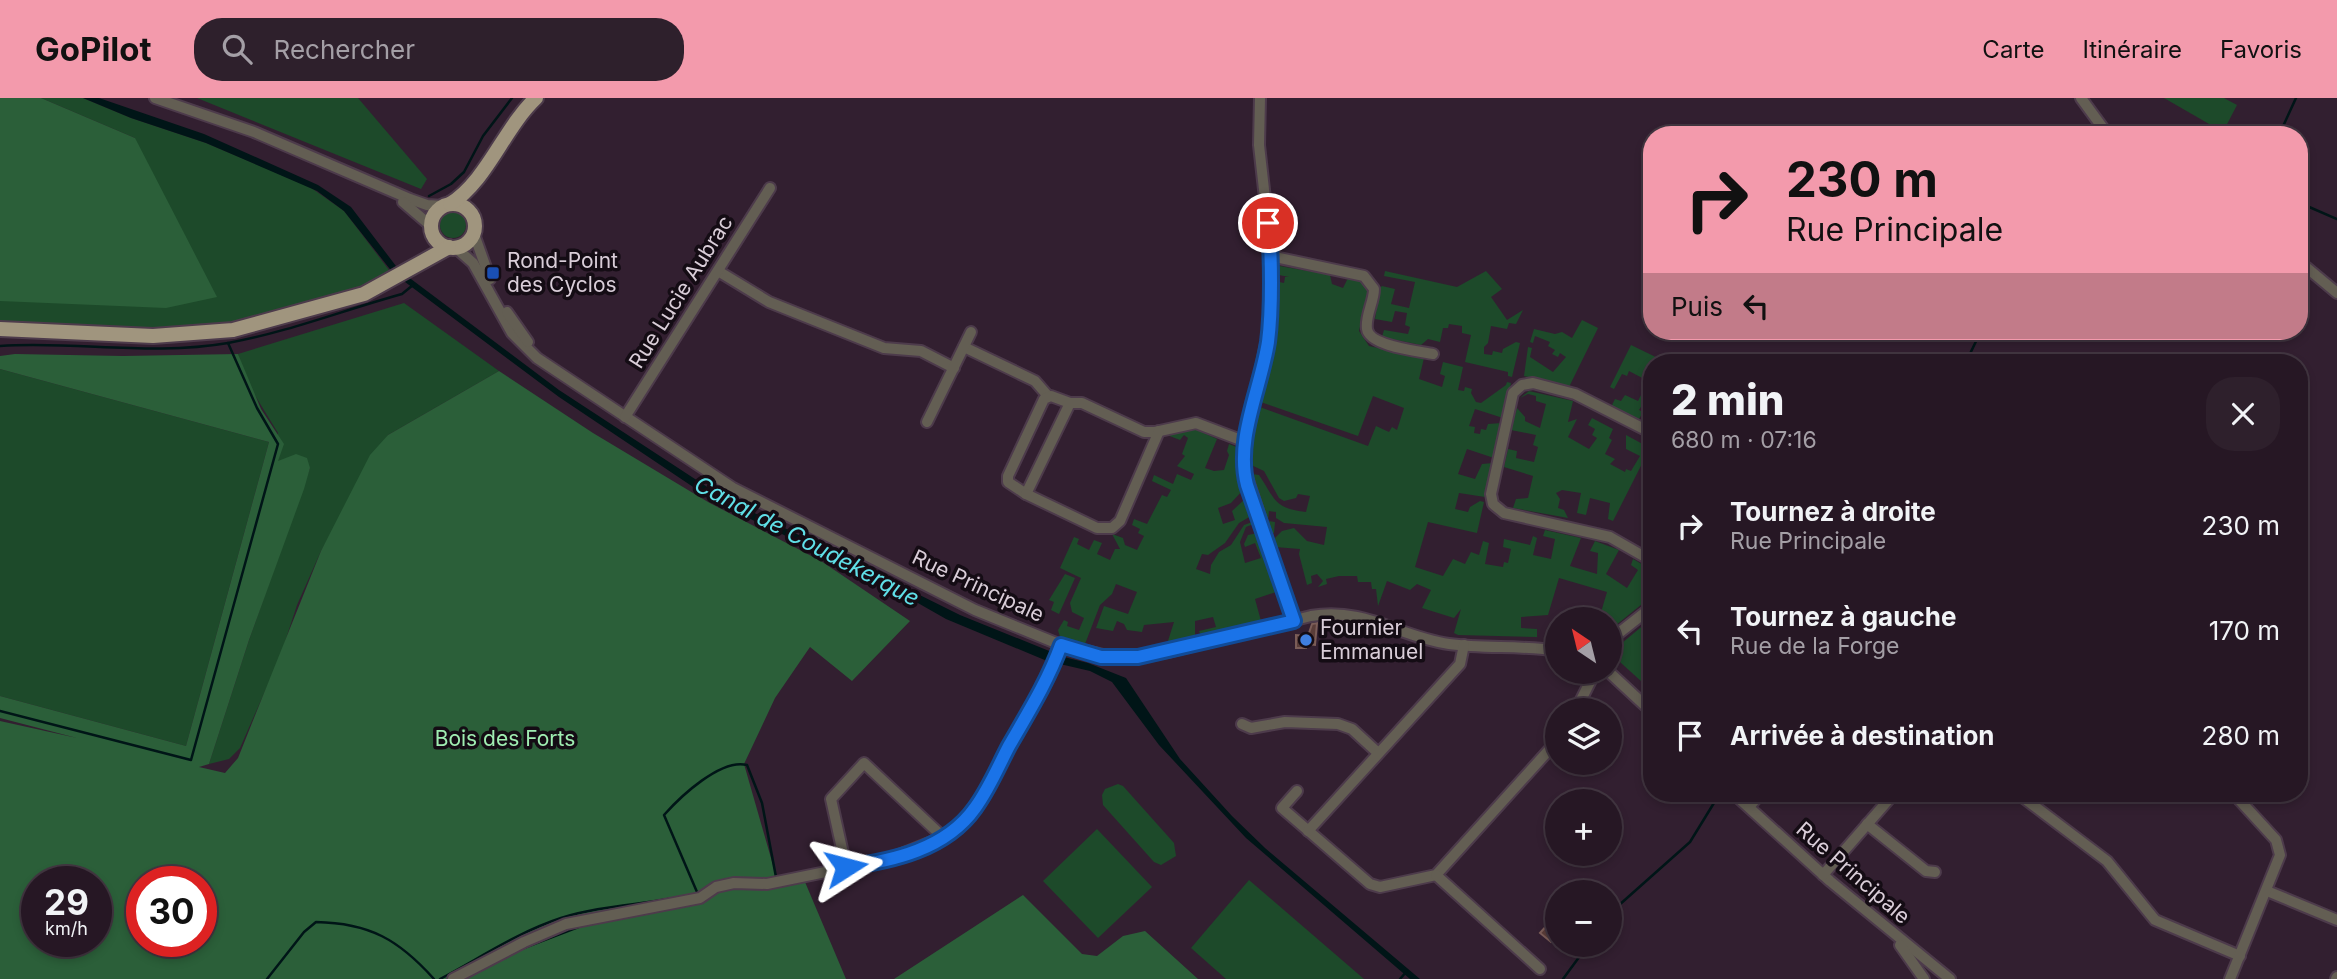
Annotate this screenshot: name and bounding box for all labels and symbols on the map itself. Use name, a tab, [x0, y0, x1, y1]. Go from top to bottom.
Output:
pin	[1238, 193, 1298, 253]
street label: Rue Lucie Aubrac	[624, 211, 738, 373]
place label: Rond-Point des Cyclos	[507, 248, 618, 297]
marker: Rond-Point des Cyclos	[485, 265, 501, 281]
water label: Canal de Coudekerque	[690, 470, 924, 612]
street label: Rue Principale	[908, 544, 1048, 627]
north arrow	[1545, 607, 1622, 684]
place label: Fournier Emmanuel	[1320, 615, 1423, 664]
marker: Fournier Emmanuel	[1298, 632, 1314, 648]
park label: Bois des Forts	[435, 726, 575, 751]
street label: Rue Principale	[1791, 816, 1915, 929]
position arrow	[809, 830, 883, 904]
speed limit sign: 30	[126, 866, 217, 957]

